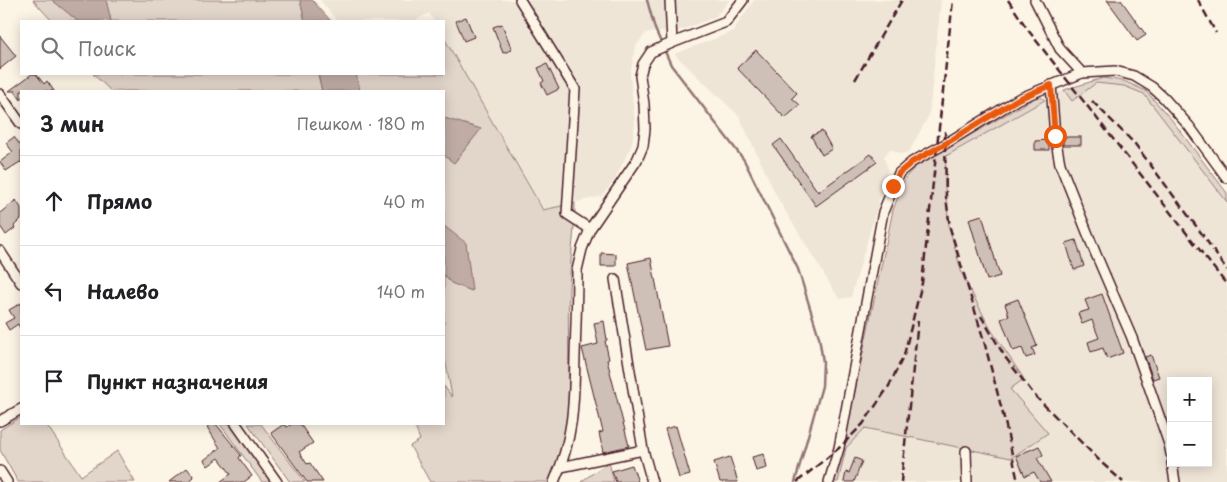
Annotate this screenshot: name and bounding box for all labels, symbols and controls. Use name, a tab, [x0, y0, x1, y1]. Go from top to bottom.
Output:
search box	[20, 20, 445, 75]
icon: search	[38, 34, 66, 62]
text: Поиск	[78, 34, 136, 62]
text: 3 мин	[40, 107, 104, 139]
text: Пешком · 180 m	[297, 111, 425, 135]
route start	[1044, 125, 1067, 148]
route end	[882, 175, 905, 198]
icon: ahead	[40, 187, 68, 215]
text: Прямо	[87, 187, 152, 215]
text: 40 m	[383, 189, 425, 213]
icon: left	[40, 277, 68, 305]
text: Налево	[87, 277, 159, 305]
text: 140 m	[377, 279, 425, 303]
icon: arrive	[40, 367, 68, 395]
text: Пункт назначения	[87, 367, 268, 395]
map controls	[1167, 377, 1212, 467]
button: +	[1167, 377, 1212, 422]
button: −	[1167, 422, 1212, 467]

